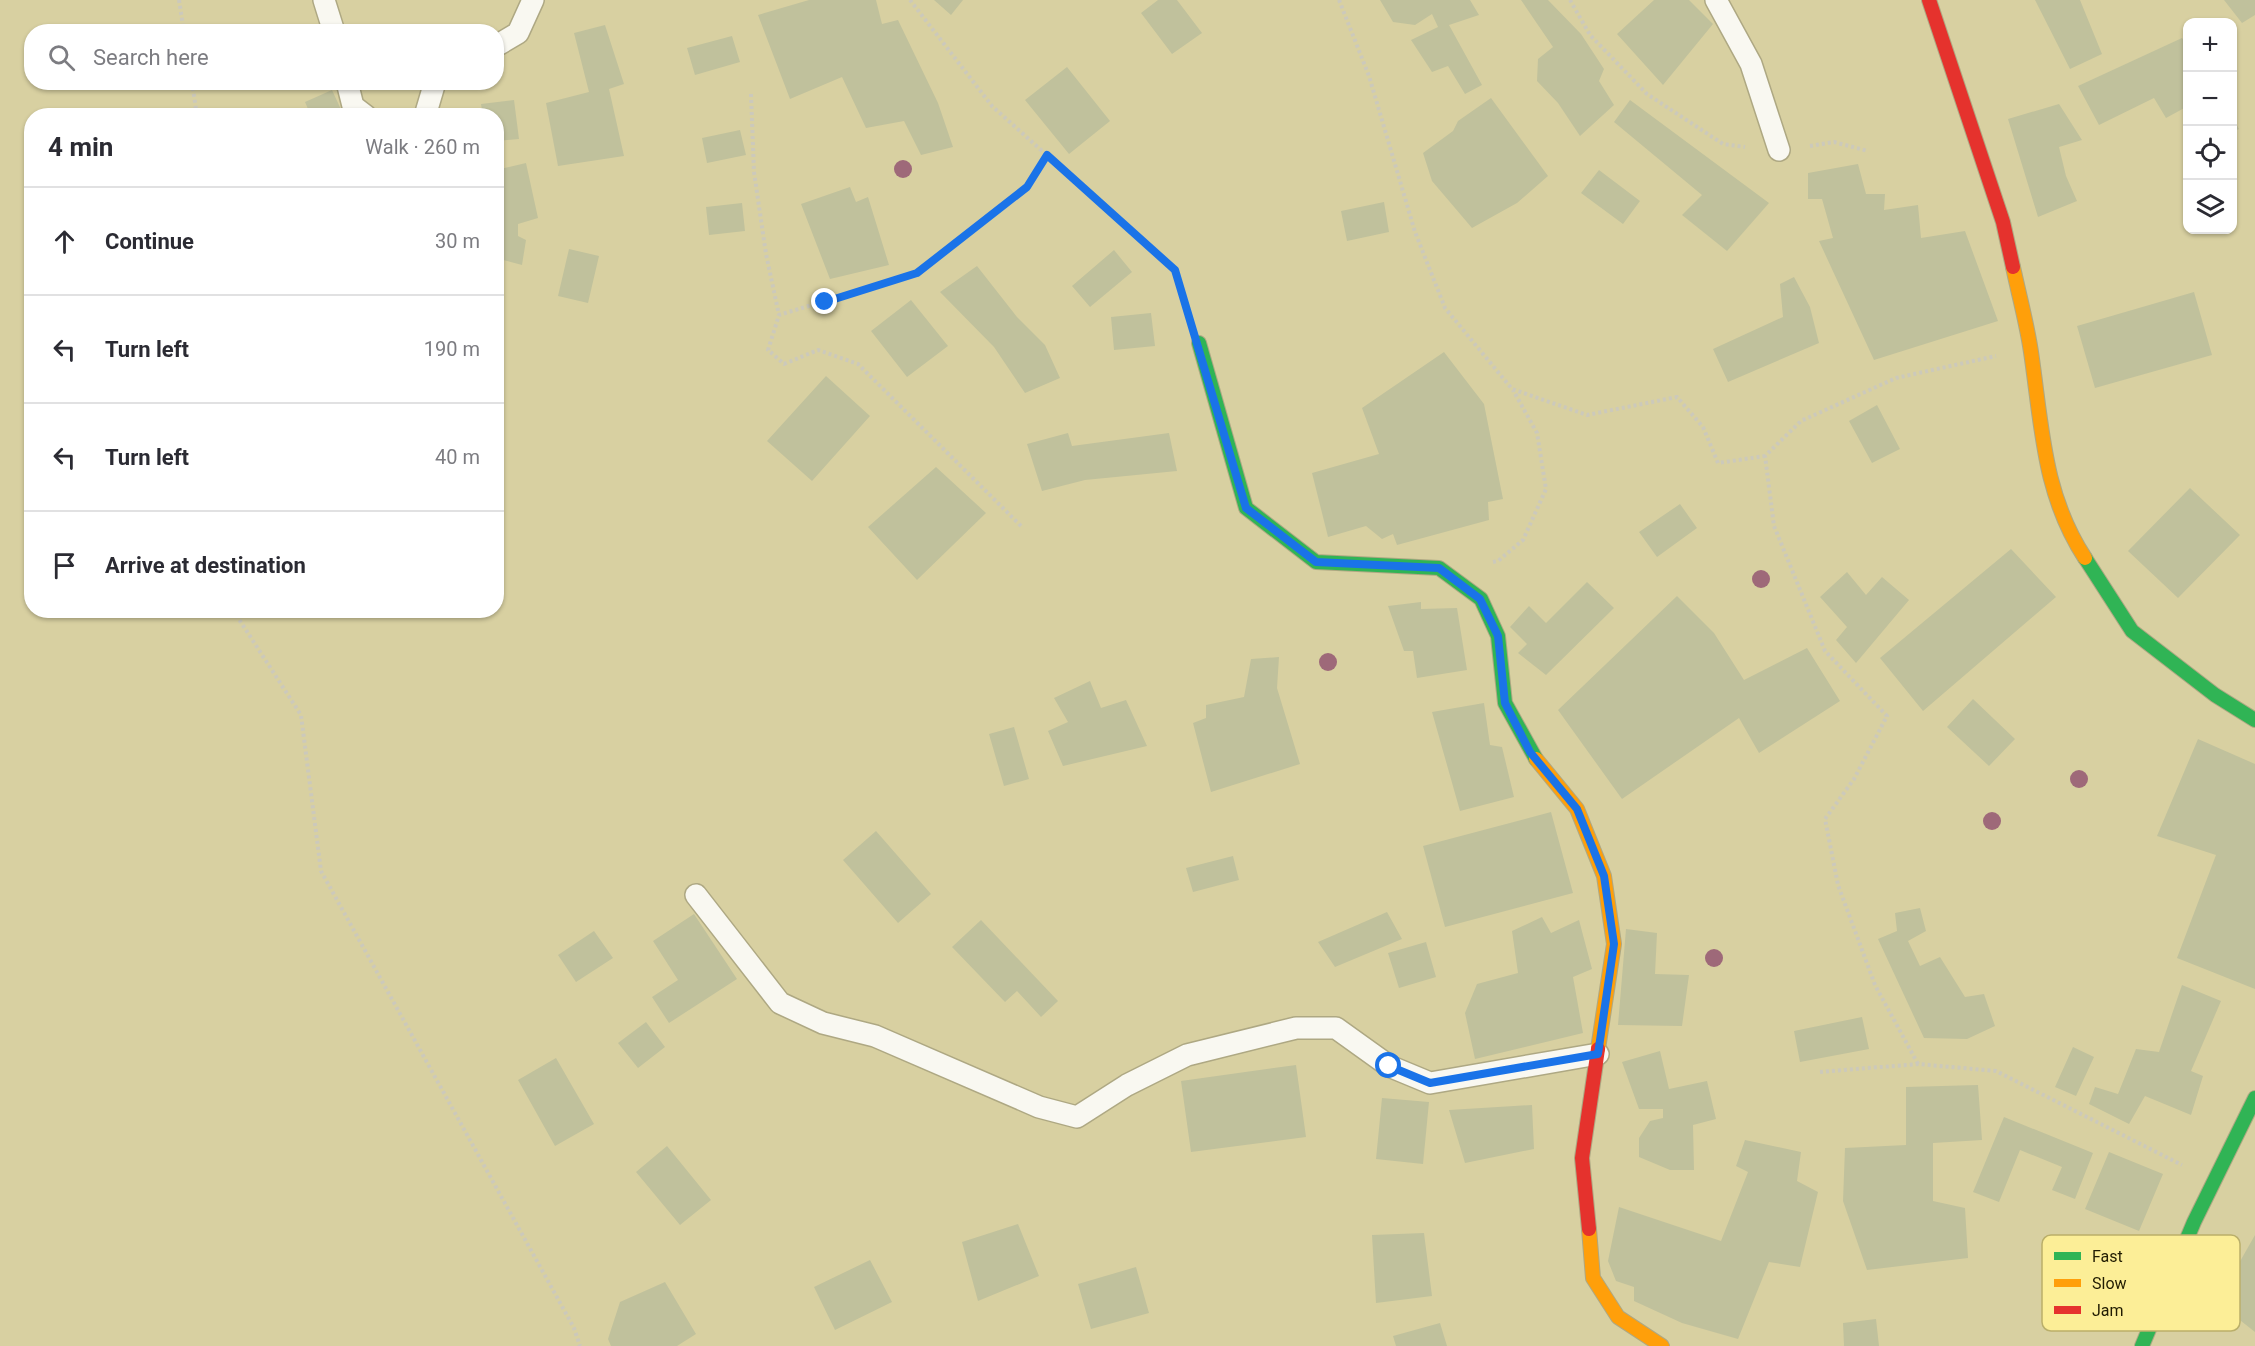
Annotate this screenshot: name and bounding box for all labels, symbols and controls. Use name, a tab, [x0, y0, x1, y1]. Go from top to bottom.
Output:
map controls	[2183, 18, 2237, 234]
button: +	[2183, 18, 2237, 72]
search box	[24, 24, 504, 90]
icon: search	[45, 41, 78, 74]
text: Search here	[93, 45, 209, 70]
button: −	[2183, 72, 2237, 126]
button: locate	[2183, 126, 2237, 180]
text: 4 min	[48, 132, 113, 162]
text: Walk · 260 m	[365, 135, 480, 159]
button: layers	[2183, 180, 2237, 234]
icon: ahead	[48, 225, 81, 258]
text: Continue	[105, 229, 194, 254]
text: 30 m	[435, 229, 480, 253]
route end	[811, 288, 837, 314]
icon: left	[48, 333, 81, 366]
text: Turn left	[105, 337, 189, 362]
text: 190 m	[424, 337, 480, 361]
icon: left	[48, 441, 81, 474]
text: Turn left	[105, 445, 189, 470]
text: 40 m	[435, 445, 480, 469]
icon: arrive	[48, 549, 81, 582]
text: Arrive at destination	[105, 553, 306, 578]
route start	[1375, 1052, 1401, 1078]
legend	[2042, 1235, 2240, 1331]
text: Fast	[2092, 1247, 2123, 1266]
text: Slow	[2092, 1274, 2127, 1293]
text: Jam	[2092, 1301, 2124, 1320]

